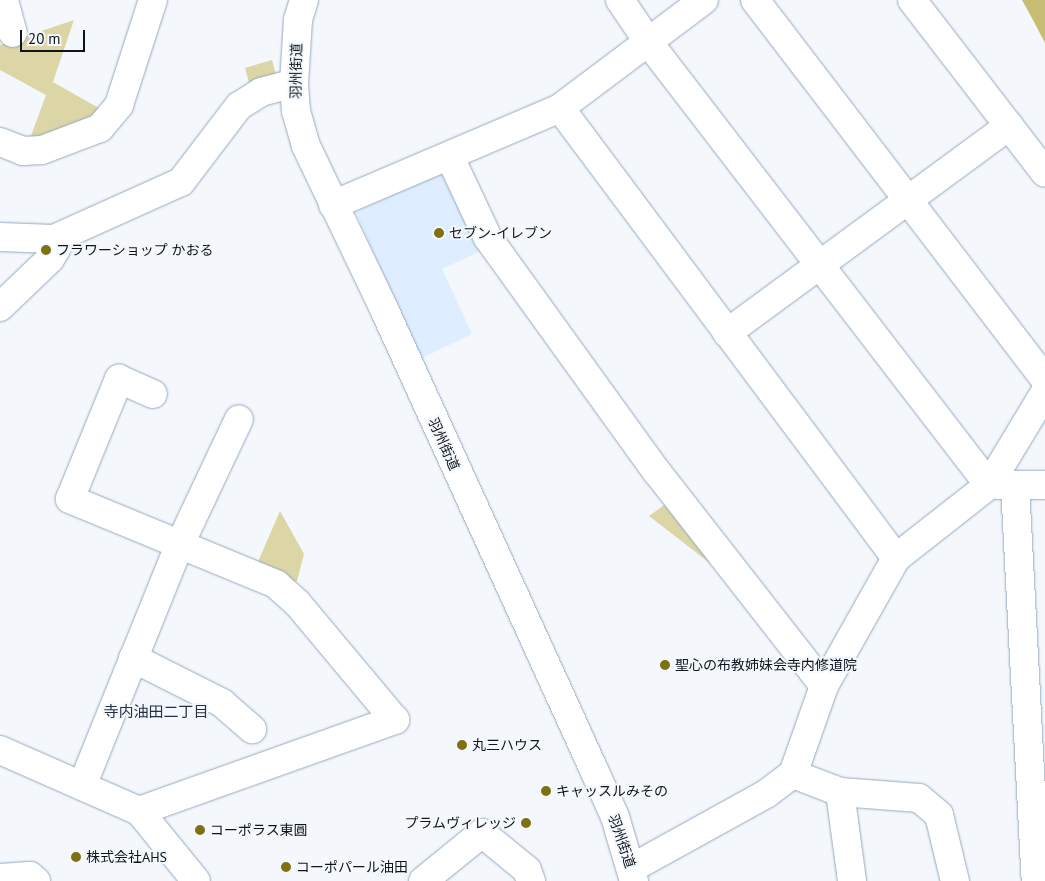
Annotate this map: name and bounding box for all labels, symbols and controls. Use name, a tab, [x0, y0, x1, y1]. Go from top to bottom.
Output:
scale bar	[22, 20, 88, 52]
text: 20 m	[28, 29, 61, 48]
street label: 羽州街道	[287, 43, 305, 99]
place label: セブン-イレブン	[449, 225, 552, 241]
marker: セブン-イレブン	[433, 227, 445, 239]
place label: フラワーショップ かおる	[56, 242, 214, 258]
marker: フラワーショップ かおる	[40, 244, 52, 256]
street label: 羽州街道	[425, 415, 463, 473]
place label: 聖心の布教姉妹会寺内修道院	[675, 657, 857, 673]
marker: 聖心の布教姉妹会寺内修道院	[659, 659, 671, 671]
district label: 寺内油田二丁目	[104, 703, 208, 721]
place label: 丸三ハウス	[472, 737, 542, 753]
marker: 丸三ハウス	[456, 739, 468, 751]
place label: キャッスルみその	[556, 783, 668, 799]
marker: キャッスルみその	[540, 785, 552, 797]
street label: 羽州街道	[605, 812, 639, 870]
place label: プラムヴィレッジ	[404, 815, 516, 831]
marker: プラムヴィレッジ	[520, 817, 532, 829]
place label: コーポラス東圓	[210, 822, 308, 838]
marker: コーポラス東圓	[194, 824, 206, 836]
place label: 株式会社AHS	[86, 849, 167, 865]
marker: 株式会社AHS	[70, 851, 82, 863]
place label: コーポパール油田	[296, 859, 408, 875]
marker: コーポパール油田	[280, 861, 292, 873]

